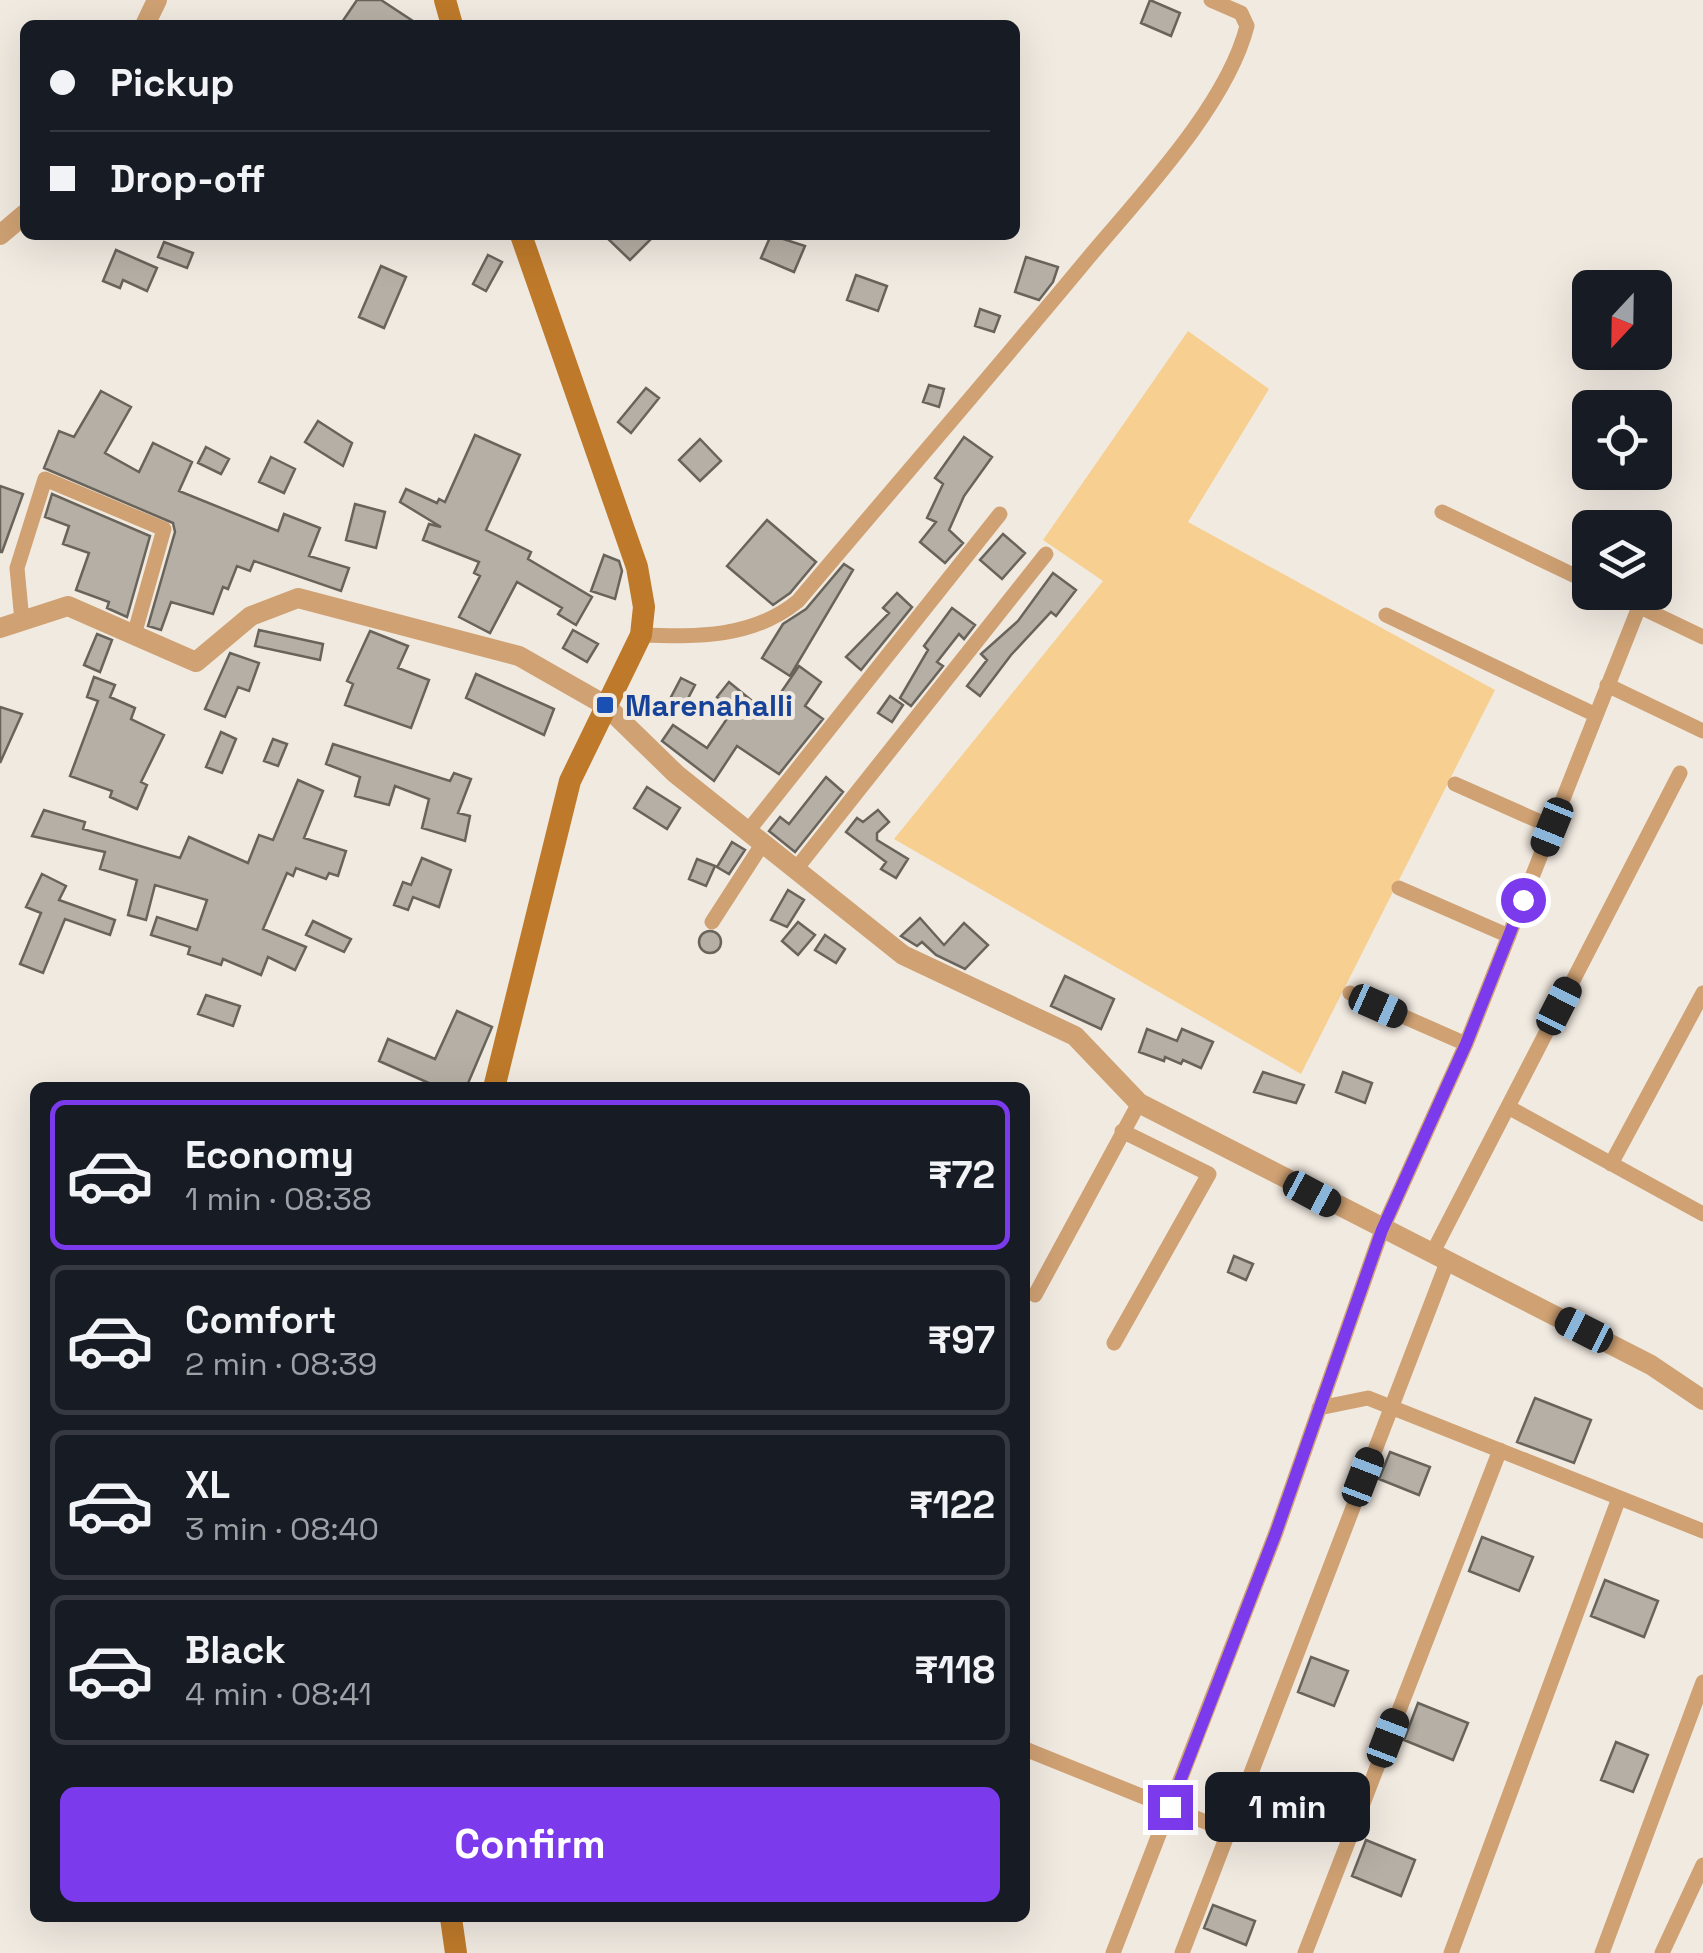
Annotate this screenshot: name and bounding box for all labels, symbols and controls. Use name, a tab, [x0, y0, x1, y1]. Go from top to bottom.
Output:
text: Pickup	[110, 59, 234, 107]
text: Drop-off	[110, 155, 265, 203]
north arrow	[1572, 270, 1672, 370]
map controls	[1572, 270, 1672, 610]
button: locate	[1572, 390, 1672, 490]
button: layers	[1572, 510, 1672, 610]
place label: Marenahalli	[625, 686, 793, 725]
marker: Marenahalli	[594, 694, 616, 716]
car	[1527, 794, 1577, 860]
route start	[1501, 878, 1546, 923]
car	[1532, 972, 1586, 1040]
car	[1344, 980, 1412, 1032]
icon: car	[65, 1130, 155, 1220]
text: Economy	[185, 1131, 354, 1179]
text: ₹72	[928, 1151, 995, 1199]
car	[1278, 1167, 1346, 1221]
text: 1 min · 08:38	[185, 1179, 372, 1219]
icon: car	[65, 1295, 155, 1385]
text: Comfort	[185, 1296, 336, 1344]
car	[1550, 1303, 1618, 1357]
text: ₹97	[928, 1316, 995, 1364]
text: 2 min · 08:39	[185, 1344, 377, 1384]
car	[1338, 1444, 1388, 1510]
icon: car	[65, 1460, 155, 1550]
text: XL	[185, 1461, 230, 1509]
text: ₹122	[909, 1481, 995, 1529]
text: 3 min · 08:40	[185, 1509, 379, 1549]
icon: car	[65, 1625, 155, 1715]
text: Black	[185, 1626, 286, 1674]
text: ₹118	[914, 1646, 995, 1694]
text: 4 min · 08:41	[185, 1674, 372, 1714]
car	[1363, 1705, 1413, 1771]
callout: 1 min	[1205, 1772, 1370, 1842]
route end	[1148, 1785, 1193, 1830]
button: Confirm	[60, 1787, 1000, 1902]
text: 1 min	[1248, 1787, 1327, 1827]

